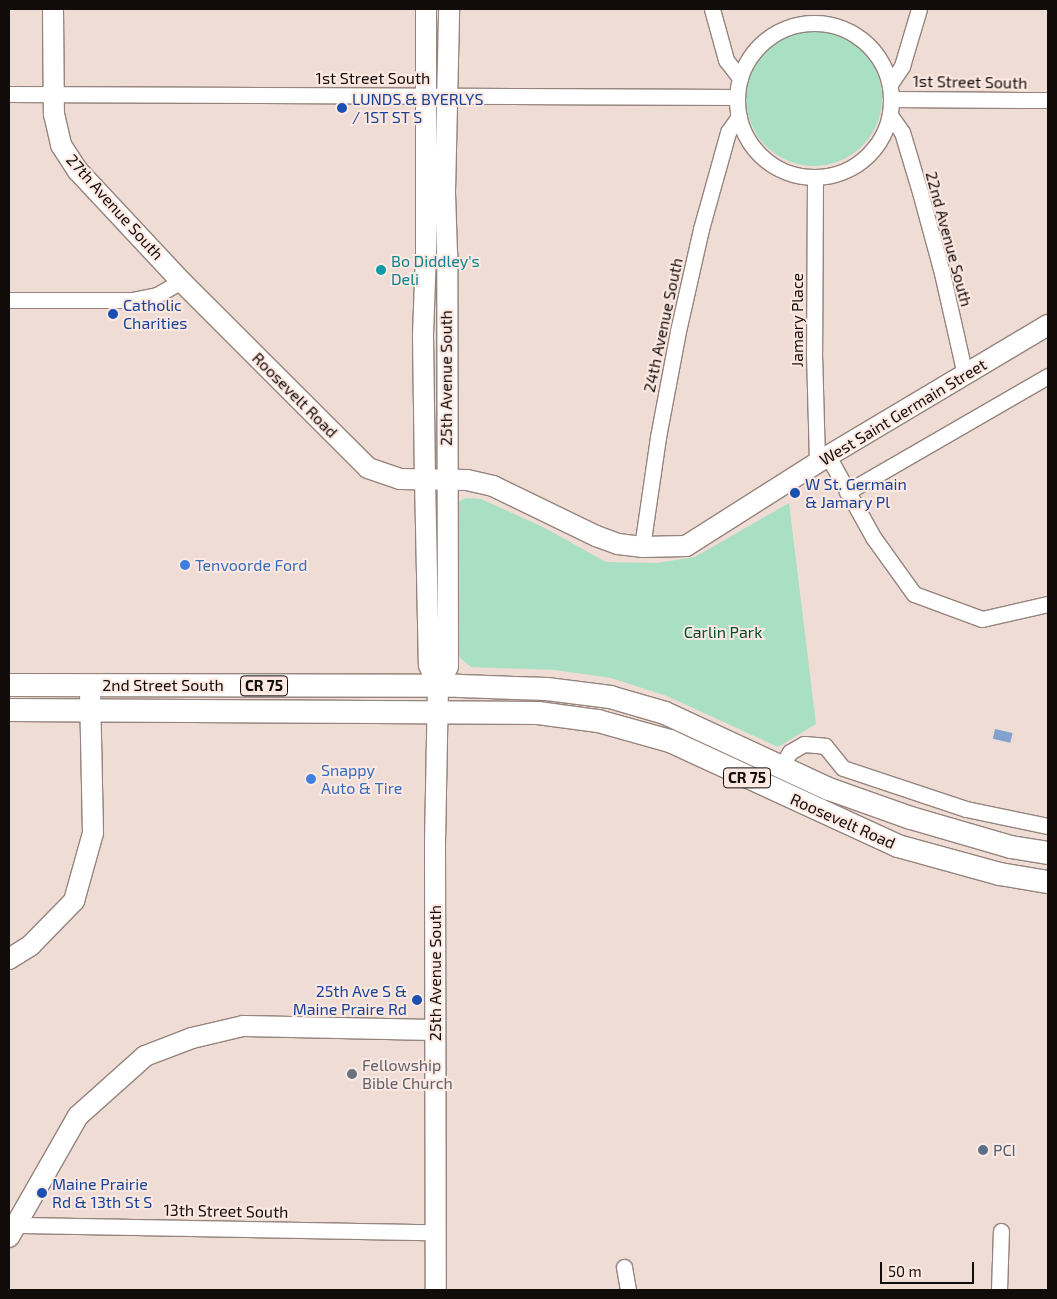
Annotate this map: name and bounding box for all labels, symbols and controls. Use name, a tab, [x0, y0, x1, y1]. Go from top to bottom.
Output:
street label: 1st Street South	[316, 68, 430, 88]
street label: 1st Street South	[912, 71, 1028, 93]
place label: LUNDS & BYERLYS / 1ST ST S	[352, 89, 483, 127]
marker: LUNDS & BYERLYS / 1ST ST S	[336, 102, 348, 114]
street label: 27th Avenue South	[62, 150, 168, 264]
street label: 22nd Avenue South	[922, 169, 976, 309]
place label: Bo Diddley's Deli	[391, 251, 480, 289]
street label: 24th Avenue South	[639, 256, 687, 394]
marker: Bo Diddley's Deli	[375, 264, 387, 276]
street label: Jamary Place	[787, 273, 807, 367]
place label: Catholic Charities	[123, 295, 187, 333]
marker: Catholic Charities	[107, 308, 119, 320]
street label: 25th Avenue South	[436, 310, 456, 446]
street label: Roosevelt Road	[248, 348, 342, 442]
street label: West Saint Germain Street	[816, 355, 990, 469]
place label: W St. Germain & Jamary Pl	[805, 474, 907, 512]
marker: W St. Germain & Jamary Pl	[789, 487, 801, 499]
place label: Tenvoorde Ford	[195, 555, 307, 575]
marker: Tenvoorde Ford	[179, 559, 191, 571]
park label: Carlin Park	[684, 622, 762, 642]
road number: CR 75	[239, 674, 289, 698]
street label: 2nd Street South	[102, 675, 224, 695]
place label: Snappy Auto & Tire	[321, 760, 403, 798]
road number: CR 75	[722, 766, 772, 790]
marker: Snappy Auto & Tire	[305, 773, 317, 785]
street label: Roosevelt Road	[788, 789, 898, 853]
street label: 25th Avenue South	[425, 905, 445, 1041]
place label: 25th Ave S & Maine Praire Rd	[293, 981, 407, 1019]
marker: 25th Ave S & Maine Praire Rd	[411, 994, 423, 1006]
place label: Fellowship Bible Church	[362, 1055, 453, 1093]
marker: Fellowship Bible Church	[346, 1068, 358, 1080]
place label: PCI	[993, 1140, 1016, 1160]
marker: PCI	[977, 1144, 989, 1156]
place label: Maine Prairie Rd & 13th St S	[52, 1174, 152, 1212]
marker: Maine Prairie Rd & 13th St S	[36, 1187, 48, 1199]
street label: 13th Street South	[163, 1200, 289, 1222]
scale bar	[882, 1252, 976, 1284]
text: 50 m	[888, 1262, 922, 1280]

